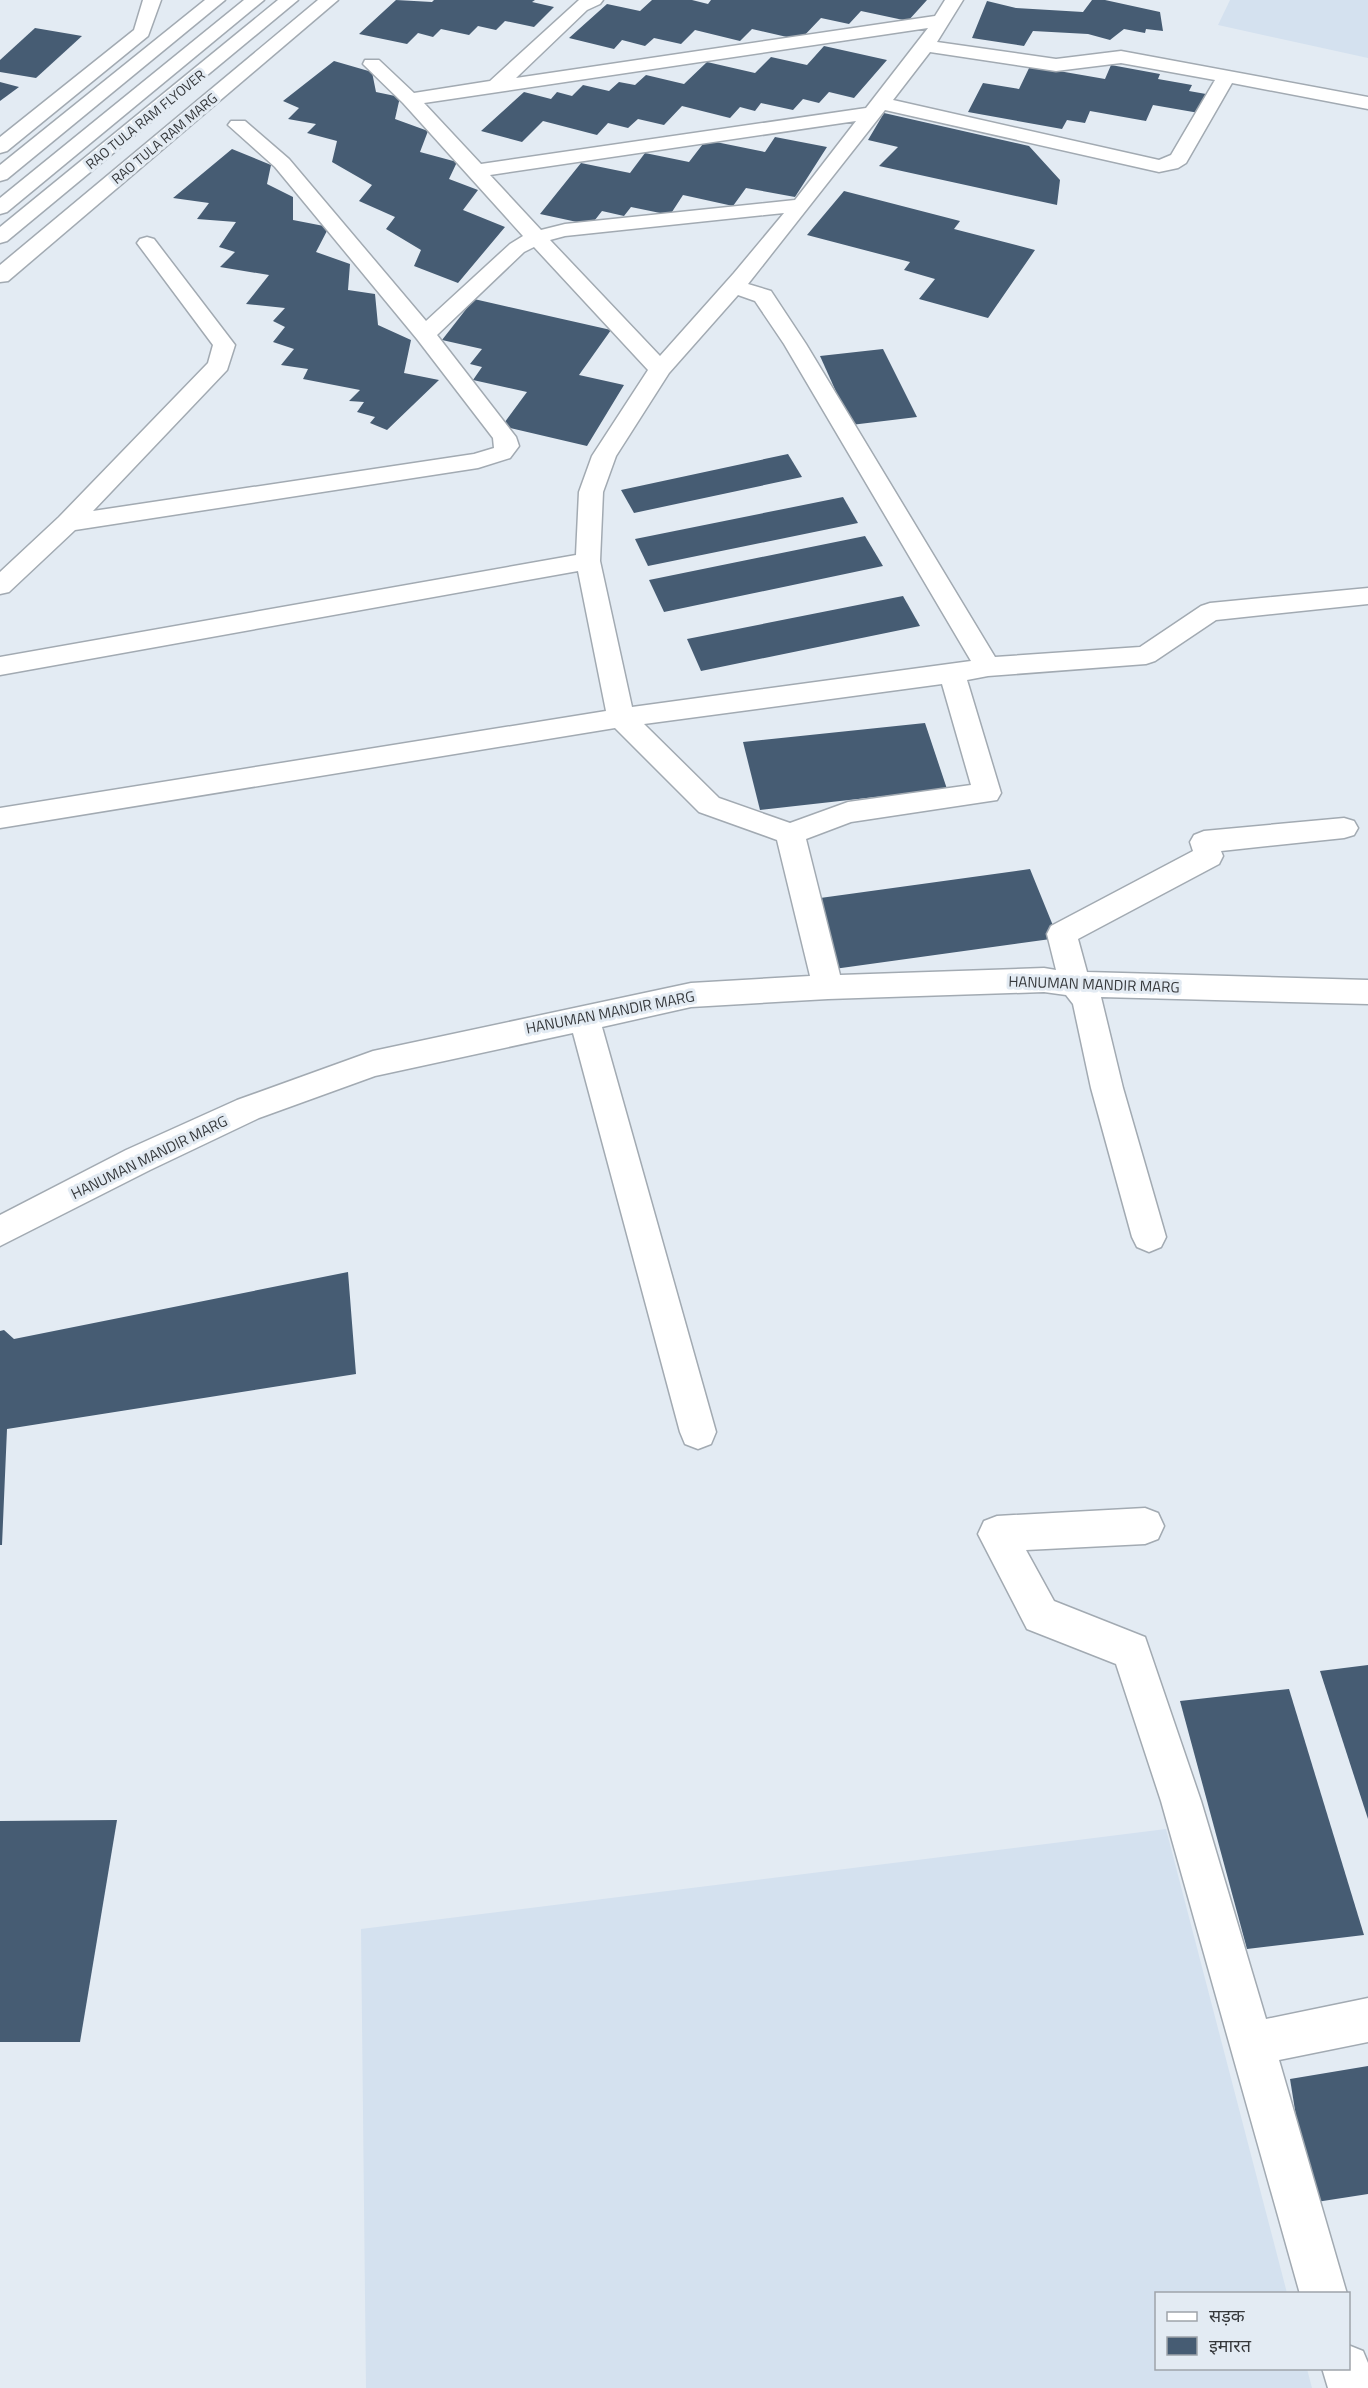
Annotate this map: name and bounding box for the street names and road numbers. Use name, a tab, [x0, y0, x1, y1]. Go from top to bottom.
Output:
street label: RAO TULA RAM FLYOVER	[81, 64, 209, 174]
street label: RAO TULA RAM MARG	[106, 87, 222, 189]
street label: HANUMAN MANDIR MARG	[1008, 970, 1180, 998]
street label: HANUMAN MANDIR MARG	[524, 984, 696, 1040]
street label: HANUMAN MANDIR MARG	[67, 1109, 231, 1205]

